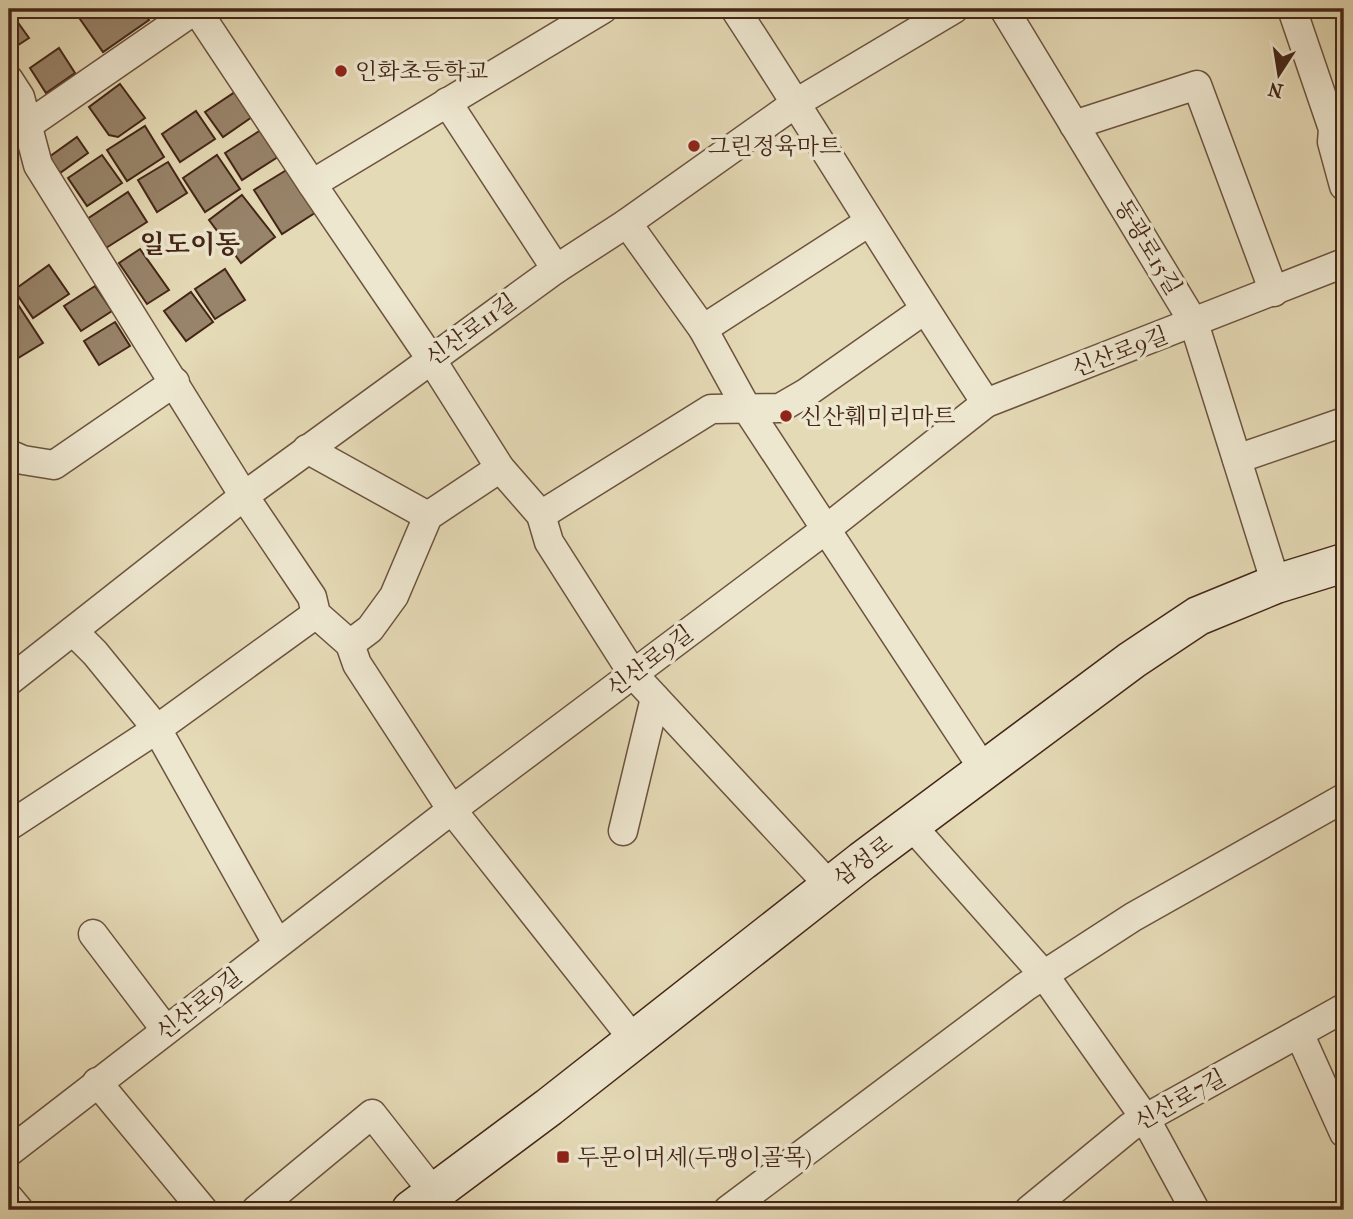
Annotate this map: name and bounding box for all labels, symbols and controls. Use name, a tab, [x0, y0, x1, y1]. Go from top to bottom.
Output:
north arrow	[1244, 38, 1314, 108]
place label: 인화초등학교	[355, 58, 488, 85]
marker: 인화초등학교	[333, 63, 349, 79]
text: N	[1266, 77, 1285, 102]
place label: 그린정육마트	[708, 133, 841, 160]
marker: 그린정육마트	[686, 138, 702, 154]
street label: 동광로15길	[1109, 194, 1187, 300]
district label: 일도이동	[140, 229, 240, 260]
street label: 신산로11길	[420, 288, 522, 372]
street label: 신산로9길	[1068, 321, 1172, 383]
place label: 신산훼미리마트	[800, 403, 956, 430]
marker: 신산훼미리마트	[778, 408, 794, 424]
street label: 신산로9길	[602, 620, 698, 702]
street label: 삼성로	[828, 830, 898, 892]
street label: 신산로9길	[151, 962, 247, 1046]
street label: 신산로7길	[1130, 1064, 1230, 1136]
place label: 두문이머세(두맹이골목)	[577, 1144, 812, 1171]
marker: 두문이머세(두맹이골목)	[555, 1149, 571, 1165]

